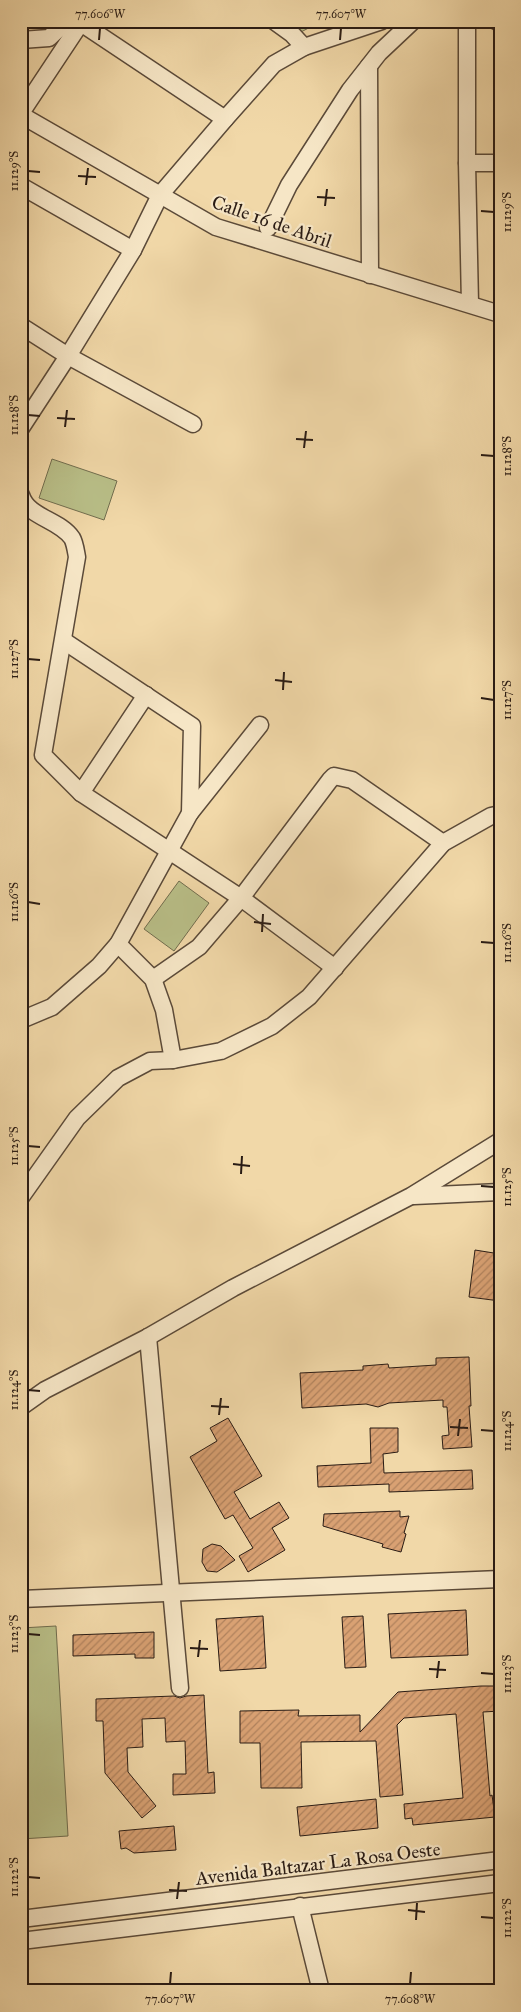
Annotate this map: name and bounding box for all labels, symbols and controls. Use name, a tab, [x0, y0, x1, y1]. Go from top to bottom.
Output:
text: 77.606°W	[75, 7, 126, 21]
text: 77.607°W	[316, 7, 367, 21]
text: 11.129°S	[7, 151, 21, 191]
street label: Calle 16 de Abril	[209, 190, 336, 253]
text: 11.129°S	[500, 192, 514, 232]
text: 11.128°S	[7, 395, 21, 435]
text: 11.128°S	[500, 436, 514, 476]
text: 11.127°S	[7, 639, 21, 679]
text: 11.127°S	[500, 680, 514, 720]
text: 11.126°S	[7, 882, 21, 922]
text: 11.126°S	[500, 923, 514, 963]
text: 11.125°S	[7, 1126, 21, 1166]
text: 11.125°S	[500, 1167, 514, 1207]
text: 11.124°S	[7, 1370, 21, 1410]
text: 11.124°S	[500, 1411, 514, 1451]
text: 11.123°S	[7, 1615, 21, 1653]
text: 11.123°S	[500, 1655, 514, 1693]
street label: Avenida Baltazar La Rosa Oeste	[193, 1837, 442, 1890]
text: 11.122°S	[7, 1857, 21, 1897]
text: 11.122°S	[500, 1898, 514, 1938]
text: 77.607°W	[145, 1992, 196, 2006]
text: 77.608°W	[385, 1992, 436, 2006]

